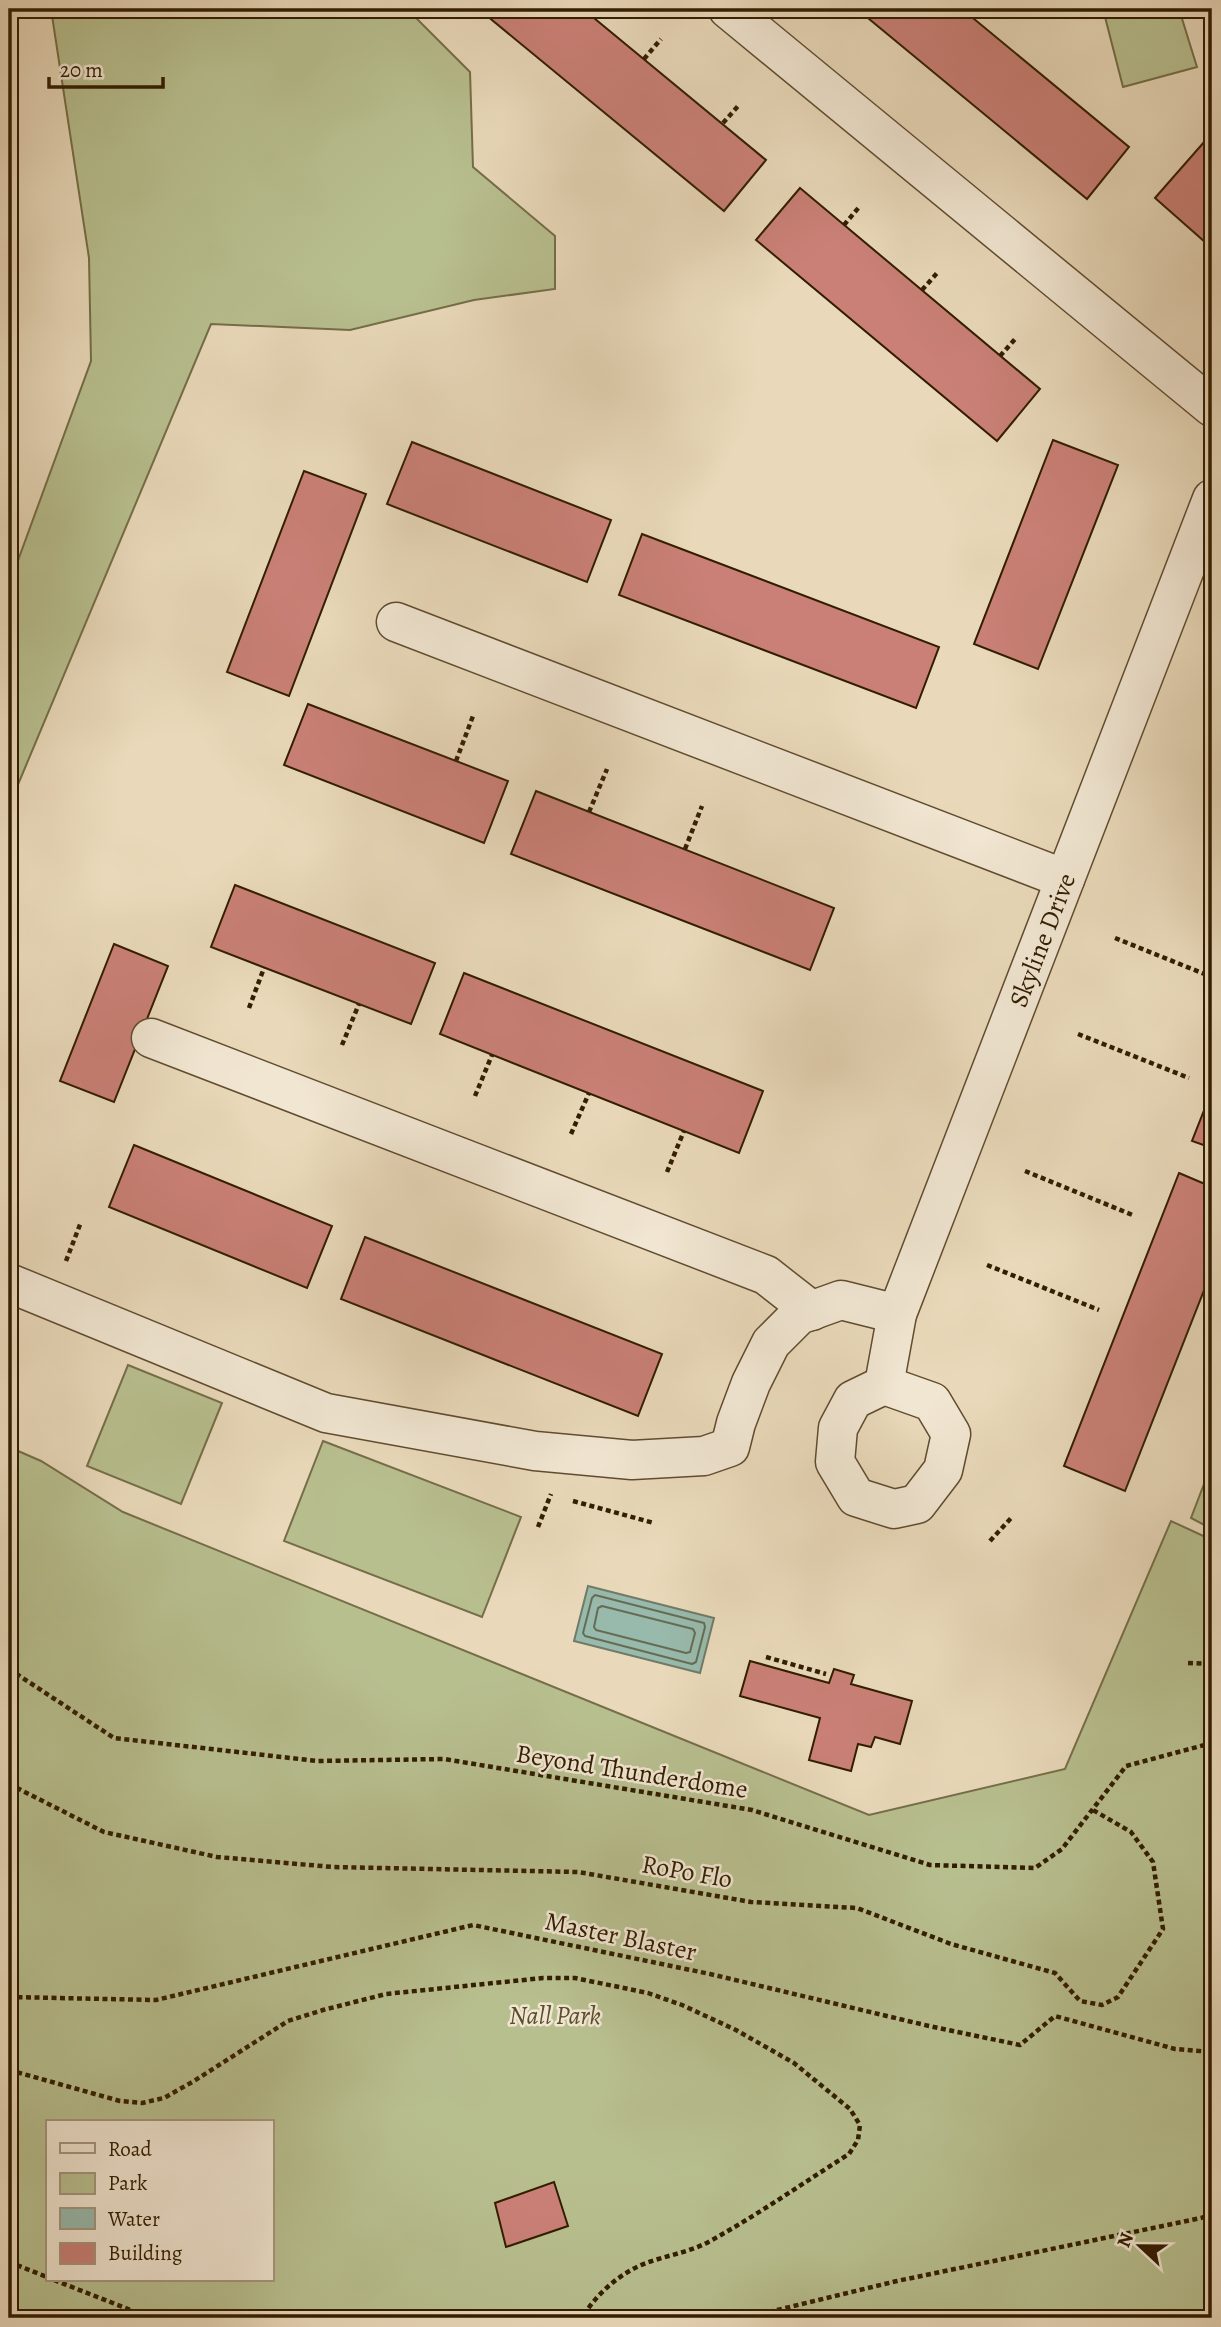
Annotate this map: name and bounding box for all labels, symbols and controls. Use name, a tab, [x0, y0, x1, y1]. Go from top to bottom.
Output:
scale bar	[49, 46, 163, 90]
text: 20 m	[60, 56, 103, 84]
street label: Skyline Drive	[1001, 868, 1084, 1012]
street label: Beyond Thunderdome	[514, 1736, 750, 1807]
street label: RoPo Flo	[639, 1846, 735, 1897]
street label: Master Blaster	[542, 1903, 700, 1970]
park label: Nall Park	[509, 1998, 601, 2033]
legend	[46, 2120, 273, 2282]
text: Road	[108, 2135, 152, 2163]
text: Park	[108, 2169, 148, 2197]
text: Water	[107, 2205, 160, 2233]
north arrow	[1106, 2212, 1176, 2282]
text: N	[1111, 2229, 1140, 2251]
text: Building	[108, 2239, 183, 2267]

